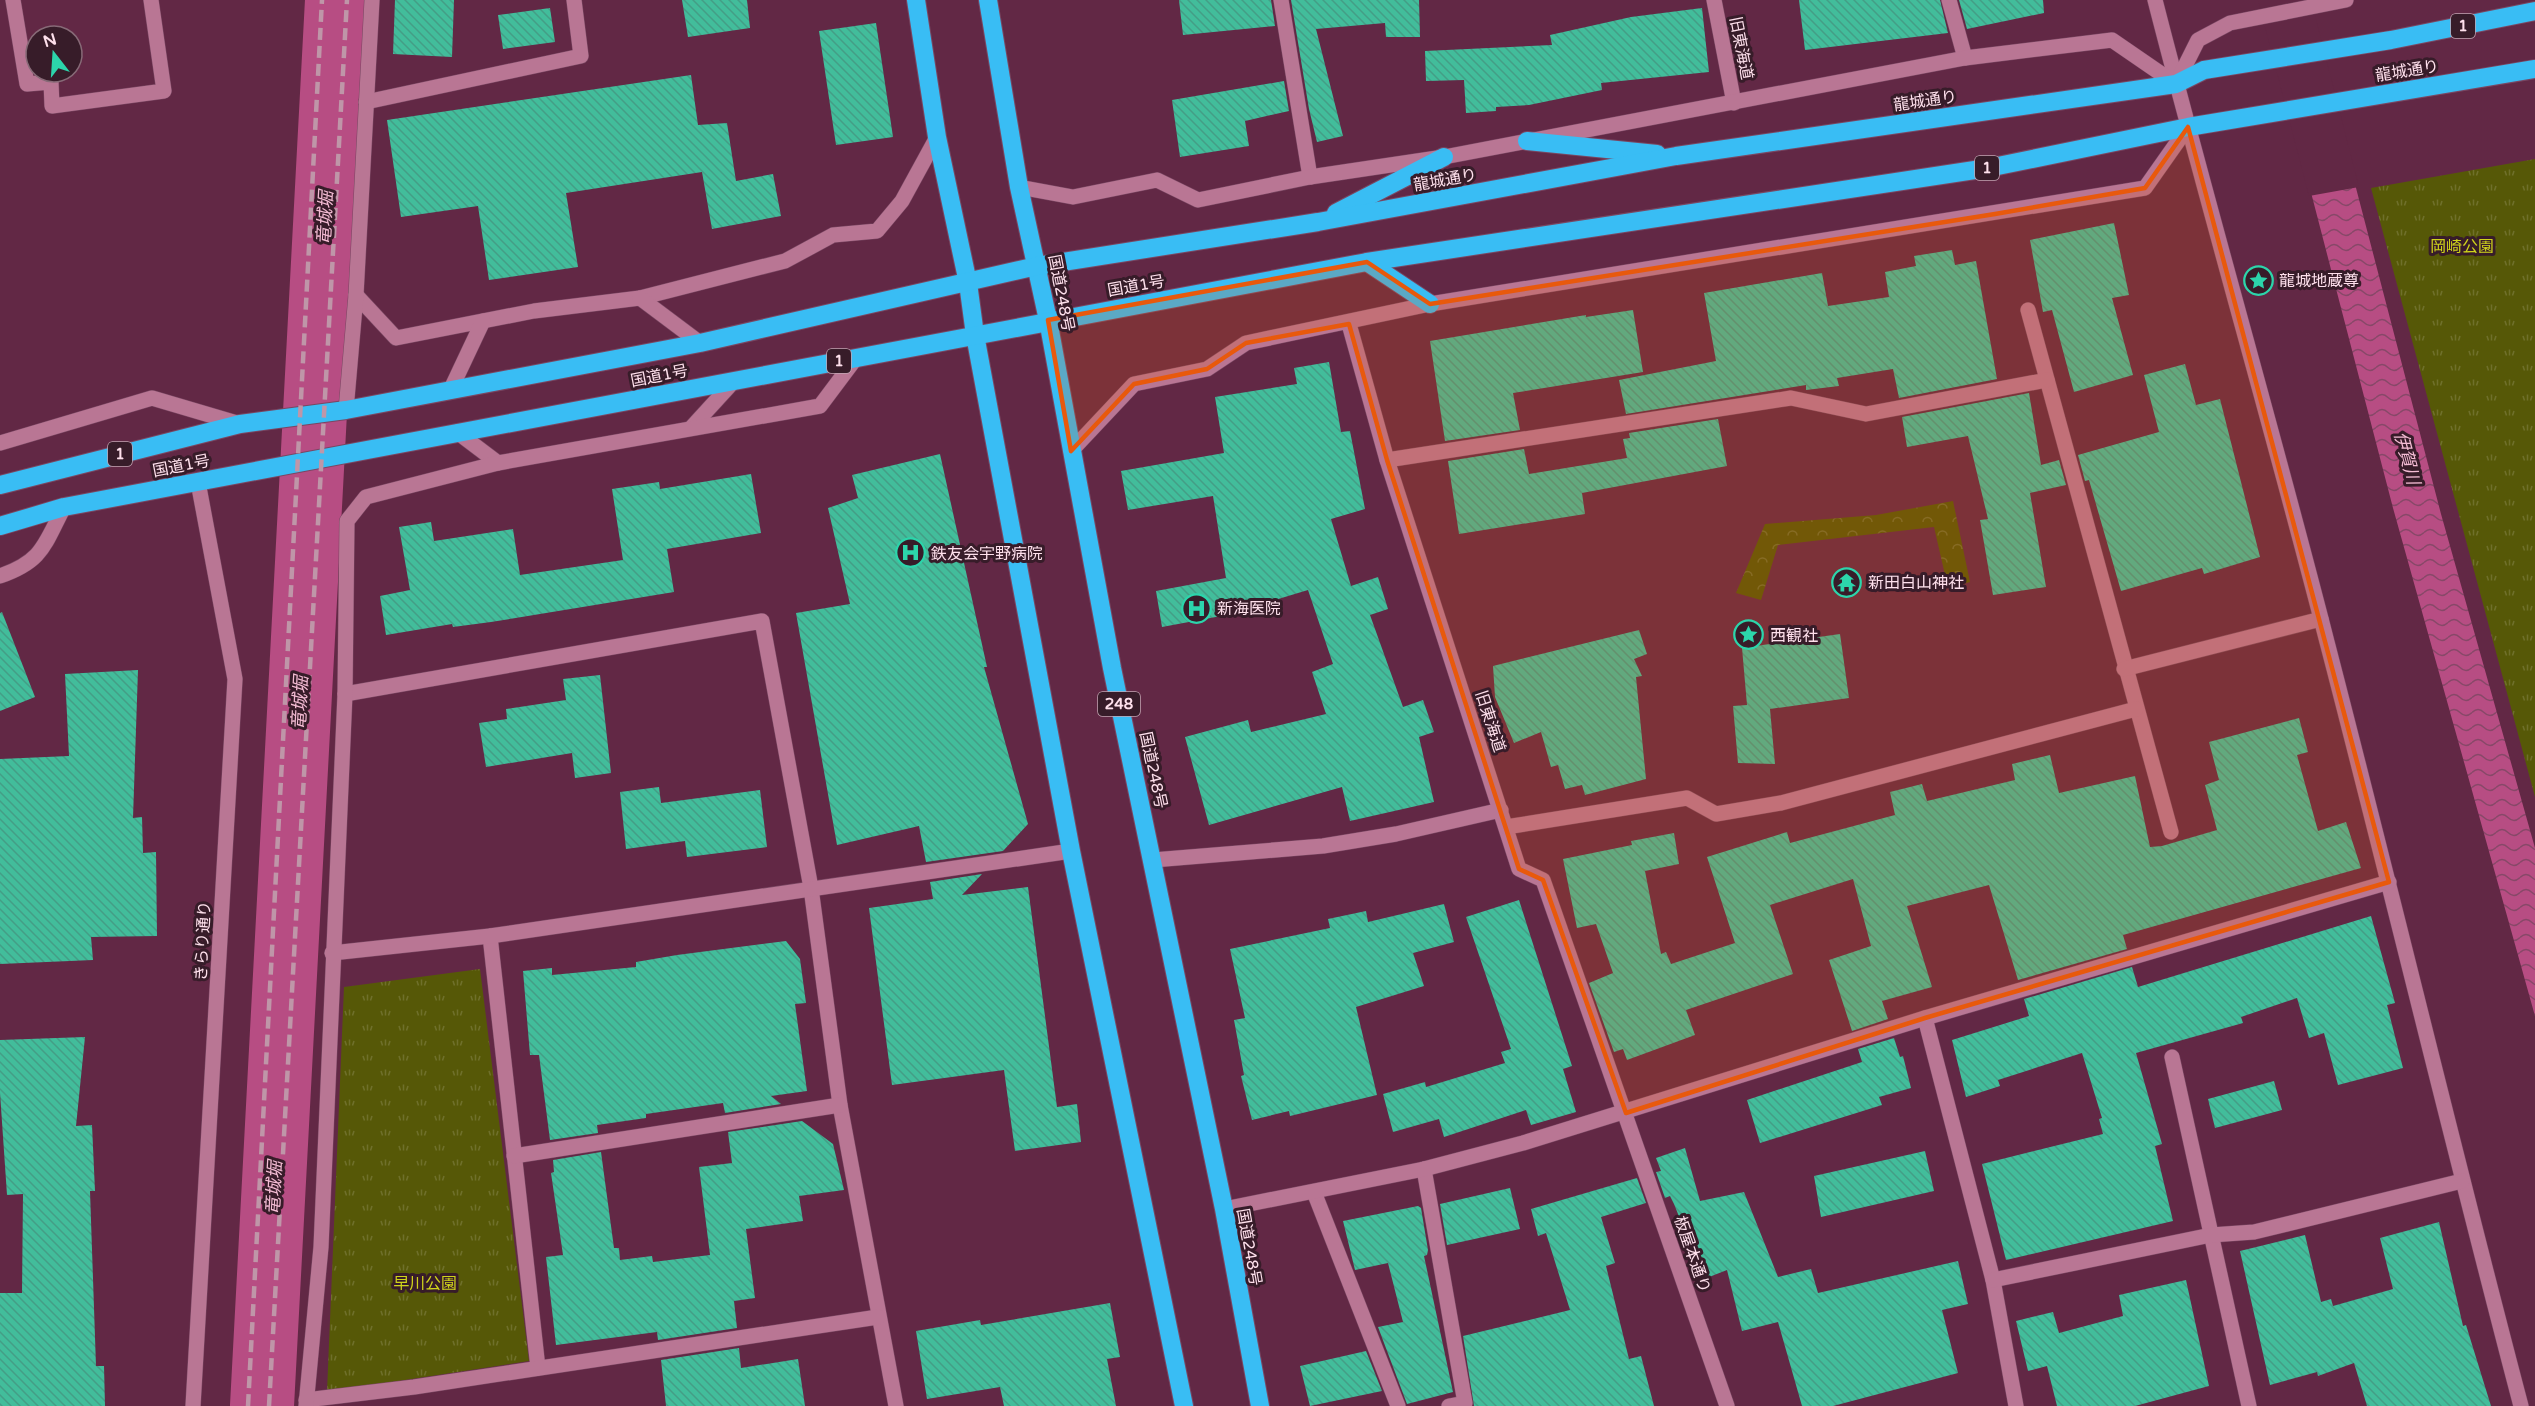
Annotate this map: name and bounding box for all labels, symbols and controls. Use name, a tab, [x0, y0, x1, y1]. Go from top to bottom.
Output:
road number: 1	[2451, 14, 2475, 38]
street label: 旧東海道	[1725, 15, 1757, 82]
north arrow	[24, 24, 84, 84]
text: N	[41, 29, 59, 52]
street label: 龍城通り	[2374, 56, 2440, 86]
street label: 龍城通り	[1892, 87, 1958, 115]
road number: 1	[1975, 156, 1999, 180]
street label: 龍城通り	[1412, 165, 1478, 195]
water label: 竜城堀	[313, 187, 338, 246]
park label: 岡崎公園	[2430, 237, 2494, 257]
street label: 国道248号	[1044, 253, 1078, 333]
place icon: 龍城地蔵尊	[2242, 264, 2274, 296]
street label: 国道1号	[1106, 271, 1167, 301]
place label: 龍城地蔵尊	[2279, 271, 2359, 291]
road number: 1	[827, 349, 851, 373]
street label: 国道1号	[629, 361, 690, 391]
water label: 伊賀川	[2389, 429, 2425, 489]
road number: 1	[108, 442, 132, 466]
street label: 国道1号	[151, 451, 212, 481]
hospital icon: 鉄友会宇野病院	[894, 537, 926, 569]
place label: 鉄友会宇野病院	[931, 544, 1043, 564]
temple icon: 新田白山神社	[1831, 566, 1863, 598]
place label: 新田白山神社	[1868, 573, 1964, 593]
hospital icon: 新海医院	[1180, 592, 1212, 624]
place label: 新海医院	[1217, 599, 1281, 619]
place icon: 西観社	[1733, 619, 1765, 651]
place label: 西観社	[1770, 626, 1818, 646]
water label: 竜城堀	[288, 672, 313, 731]
street label: 旧東海道	[1471, 688, 1509, 755]
road number: 248	[1098, 692, 1140, 716]
street label: 国道248号	[1135, 730, 1171, 811]
street label: きらり通り	[191, 901, 215, 982]
water label: 竜城堀	[262, 1157, 287, 1216]
street label: 国道248号	[1232, 1207, 1266, 1287]
street label: 板屋本通り	[1670, 1213, 1715, 1295]
park label: 早川公園	[393, 1274, 457, 1294]

